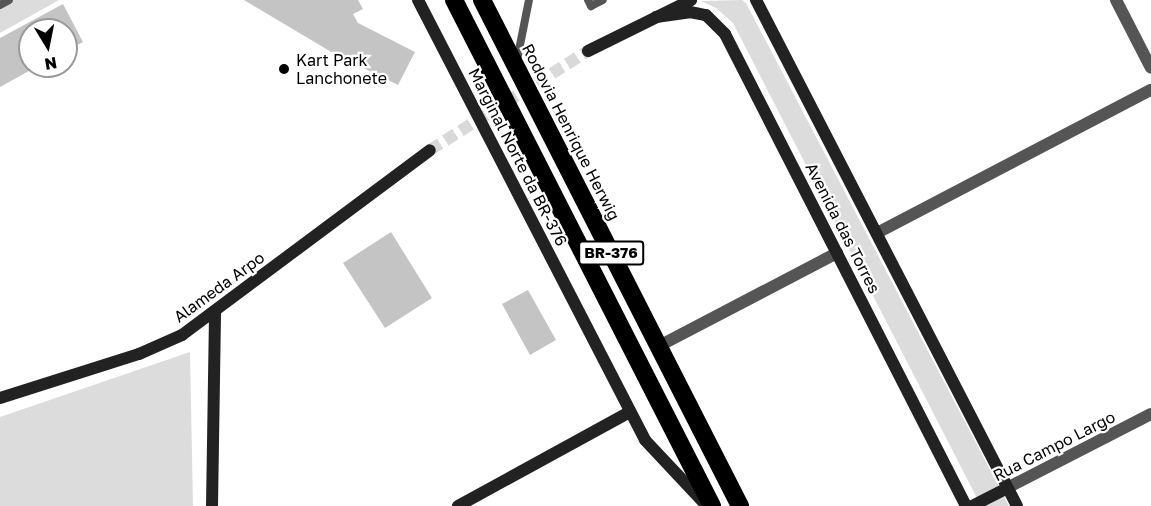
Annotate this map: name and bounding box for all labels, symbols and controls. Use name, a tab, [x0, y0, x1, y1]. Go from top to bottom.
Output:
north arrow	[18, 18, 78, 78]
street label: Rodovia Henrique Herwig	[518, 41, 624, 223]
place label: Kart Park Lanchonete	[296, 50, 387, 88]
text: N	[43, 53, 59, 75]
marker: Kart Park Lanchonete	[277, 62, 291, 76]
street label: Marginal Norte da BR-376	[465, 65, 571, 249]
street label: Avenida das Torres	[802, 159, 884, 297]
road number: BR-376	[578, 241, 644, 265]
street label: Alameda Arpo	[170, 248, 268, 326]
street label: Rua Campo Largo	[990, 407, 1118, 485]

